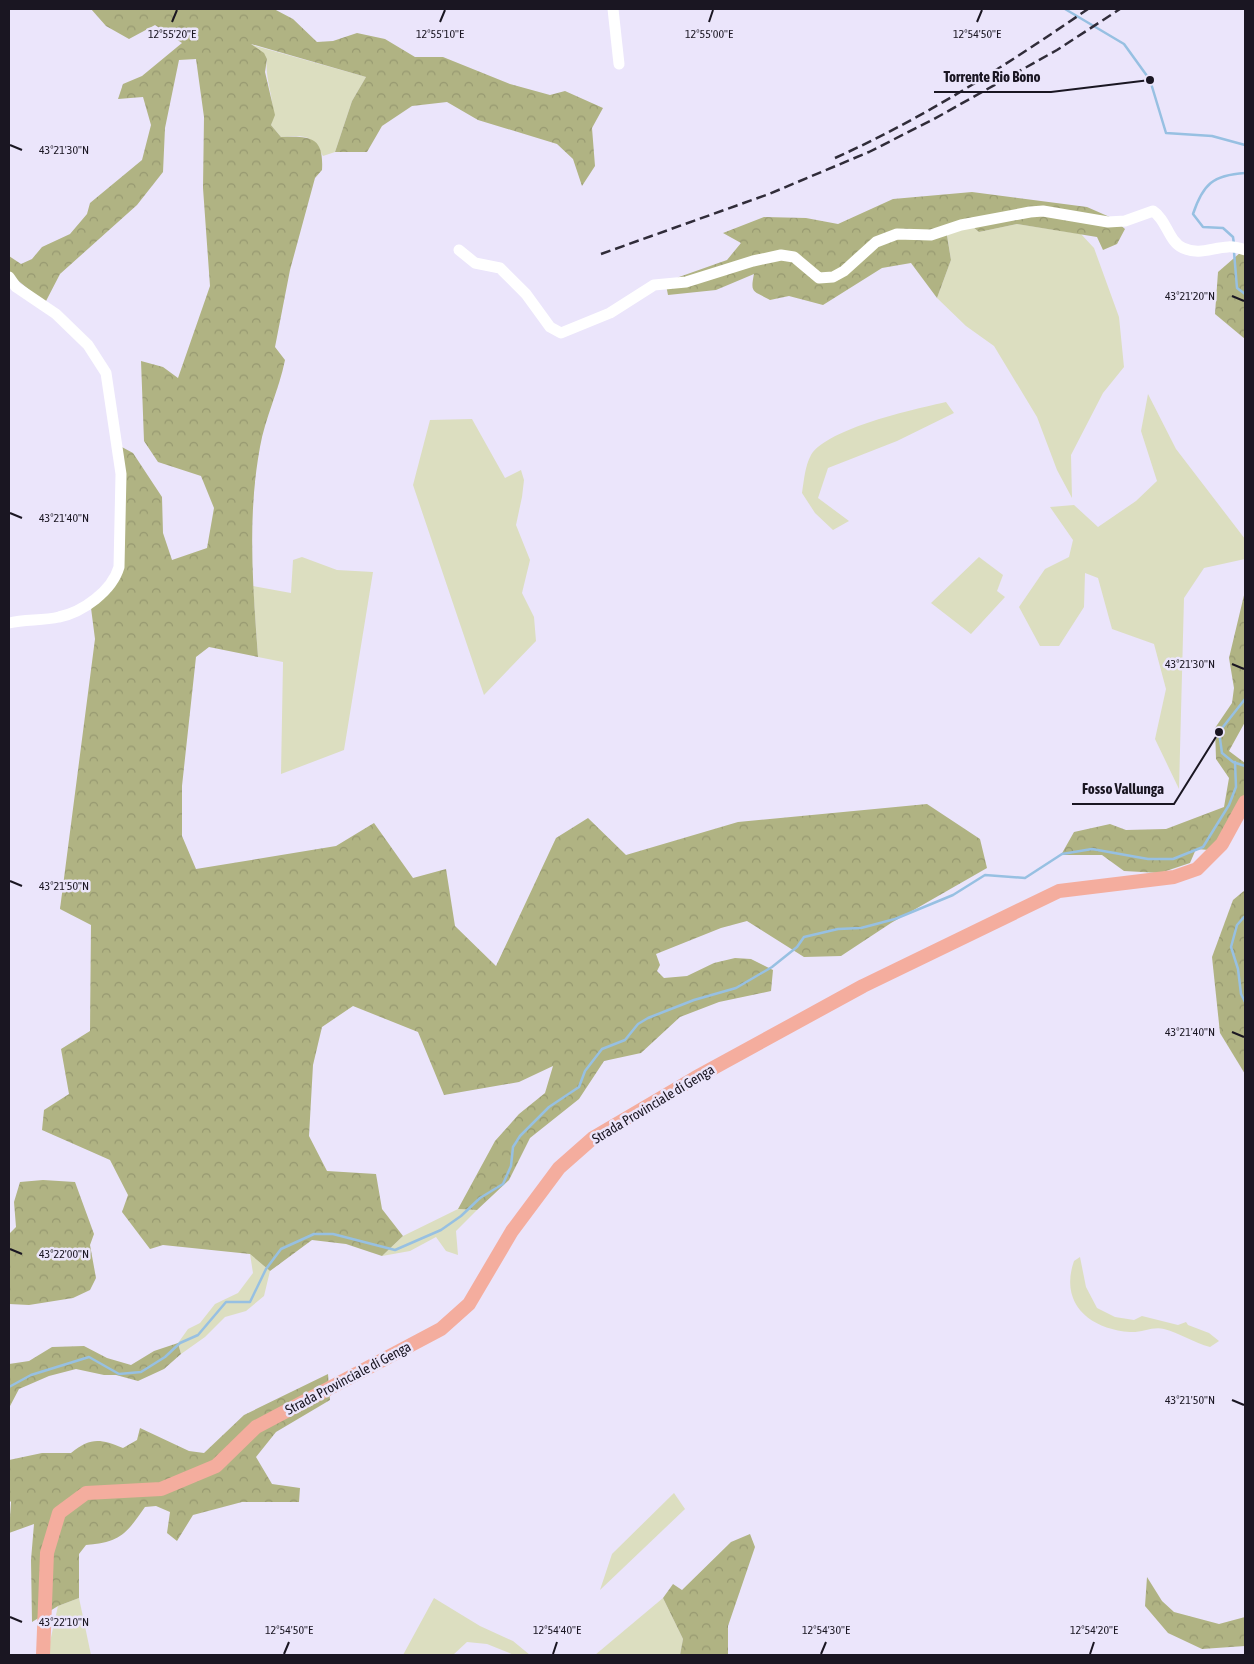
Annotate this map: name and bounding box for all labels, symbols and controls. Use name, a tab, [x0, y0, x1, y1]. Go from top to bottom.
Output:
text: 12°55'20"E	[148, 27, 196, 41]
text: 12°55'10"E	[416, 27, 464, 41]
text: 12°55'00"E	[685, 27, 733, 41]
text: 12°54'50"E	[953, 27, 1001, 41]
callout: Torrente Rio Bono	[934, 62, 1051, 92]
text: Torrente Rio Bono	[943, 68, 1041, 85]
text: 43°21'30"N	[39, 143, 89, 157]
text: 43°21'20"N	[1165, 289, 1215, 303]
text: 43°21'40"N	[39, 511, 89, 525]
text: 43°21'30"N	[1165, 657, 1215, 671]
callout: Fosso Vallunga	[1072, 774, 1174, 804]
text: Fosso Vallunga	[1082, 780, 1164, 797]
text: 43°21'50"N	[39, 879, 89, 893]
text: 43°21'40"N	[1165, 1025, 1215, 1039]
street label: Strada Provinciale di Genga	[589, 1061, 717, 1147]
text: 43°22'00"N	[39, 1247, 89, 1261]
street label: Strada Provinciale di Genga	[282, 1338, 414, 1418]
text: 43°21'50"N	[1165, 1393, 1215, 1407]
text: 43°22'10"N	[39, 1615, 89, 1629]
text: 12°54'50"E	[265, 1623, 313, 1637]
text: 12°54'40"E	[533, 1623, 581, 1637]
text: 12°54'30"E	[802, 1623, 850, 1637]
text: 12°54'20"E	[1070, 1623, 1118, 1637]

